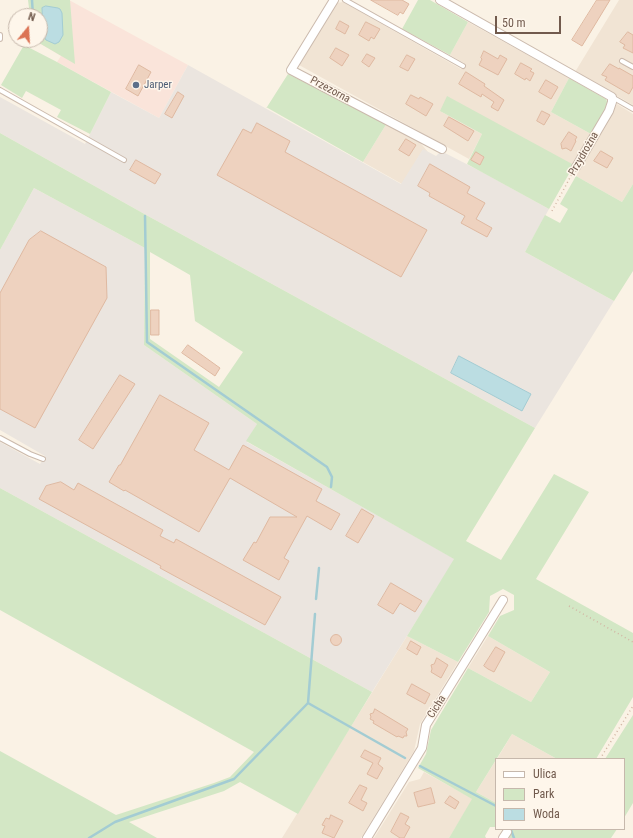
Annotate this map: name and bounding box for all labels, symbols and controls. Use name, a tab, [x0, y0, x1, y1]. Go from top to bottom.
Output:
north arrow	[8, 8, 48, 48]
scale bar	[497, 8, 563, 34]
text: N	[26, 10, 37, 24]
text: 50 m	[502, 16, 526, 30]
street label: Przezorna	[308, 74, 352, 106]
place label: Jarper	[144, 78, 172, 92]
marker: Jarper	[131, 80, 141, 90]
street label: Przydrożna	[566, 130, 602, 178]
street label: Cicha	[425, 693, 449, 721]
legend	[495, 758, 625, 830]
text: Ulica	[533, 767, 557, 781]
text: Park	[533, 787, 554, 801]
text: Woda	[533, 807, 560, 821]

